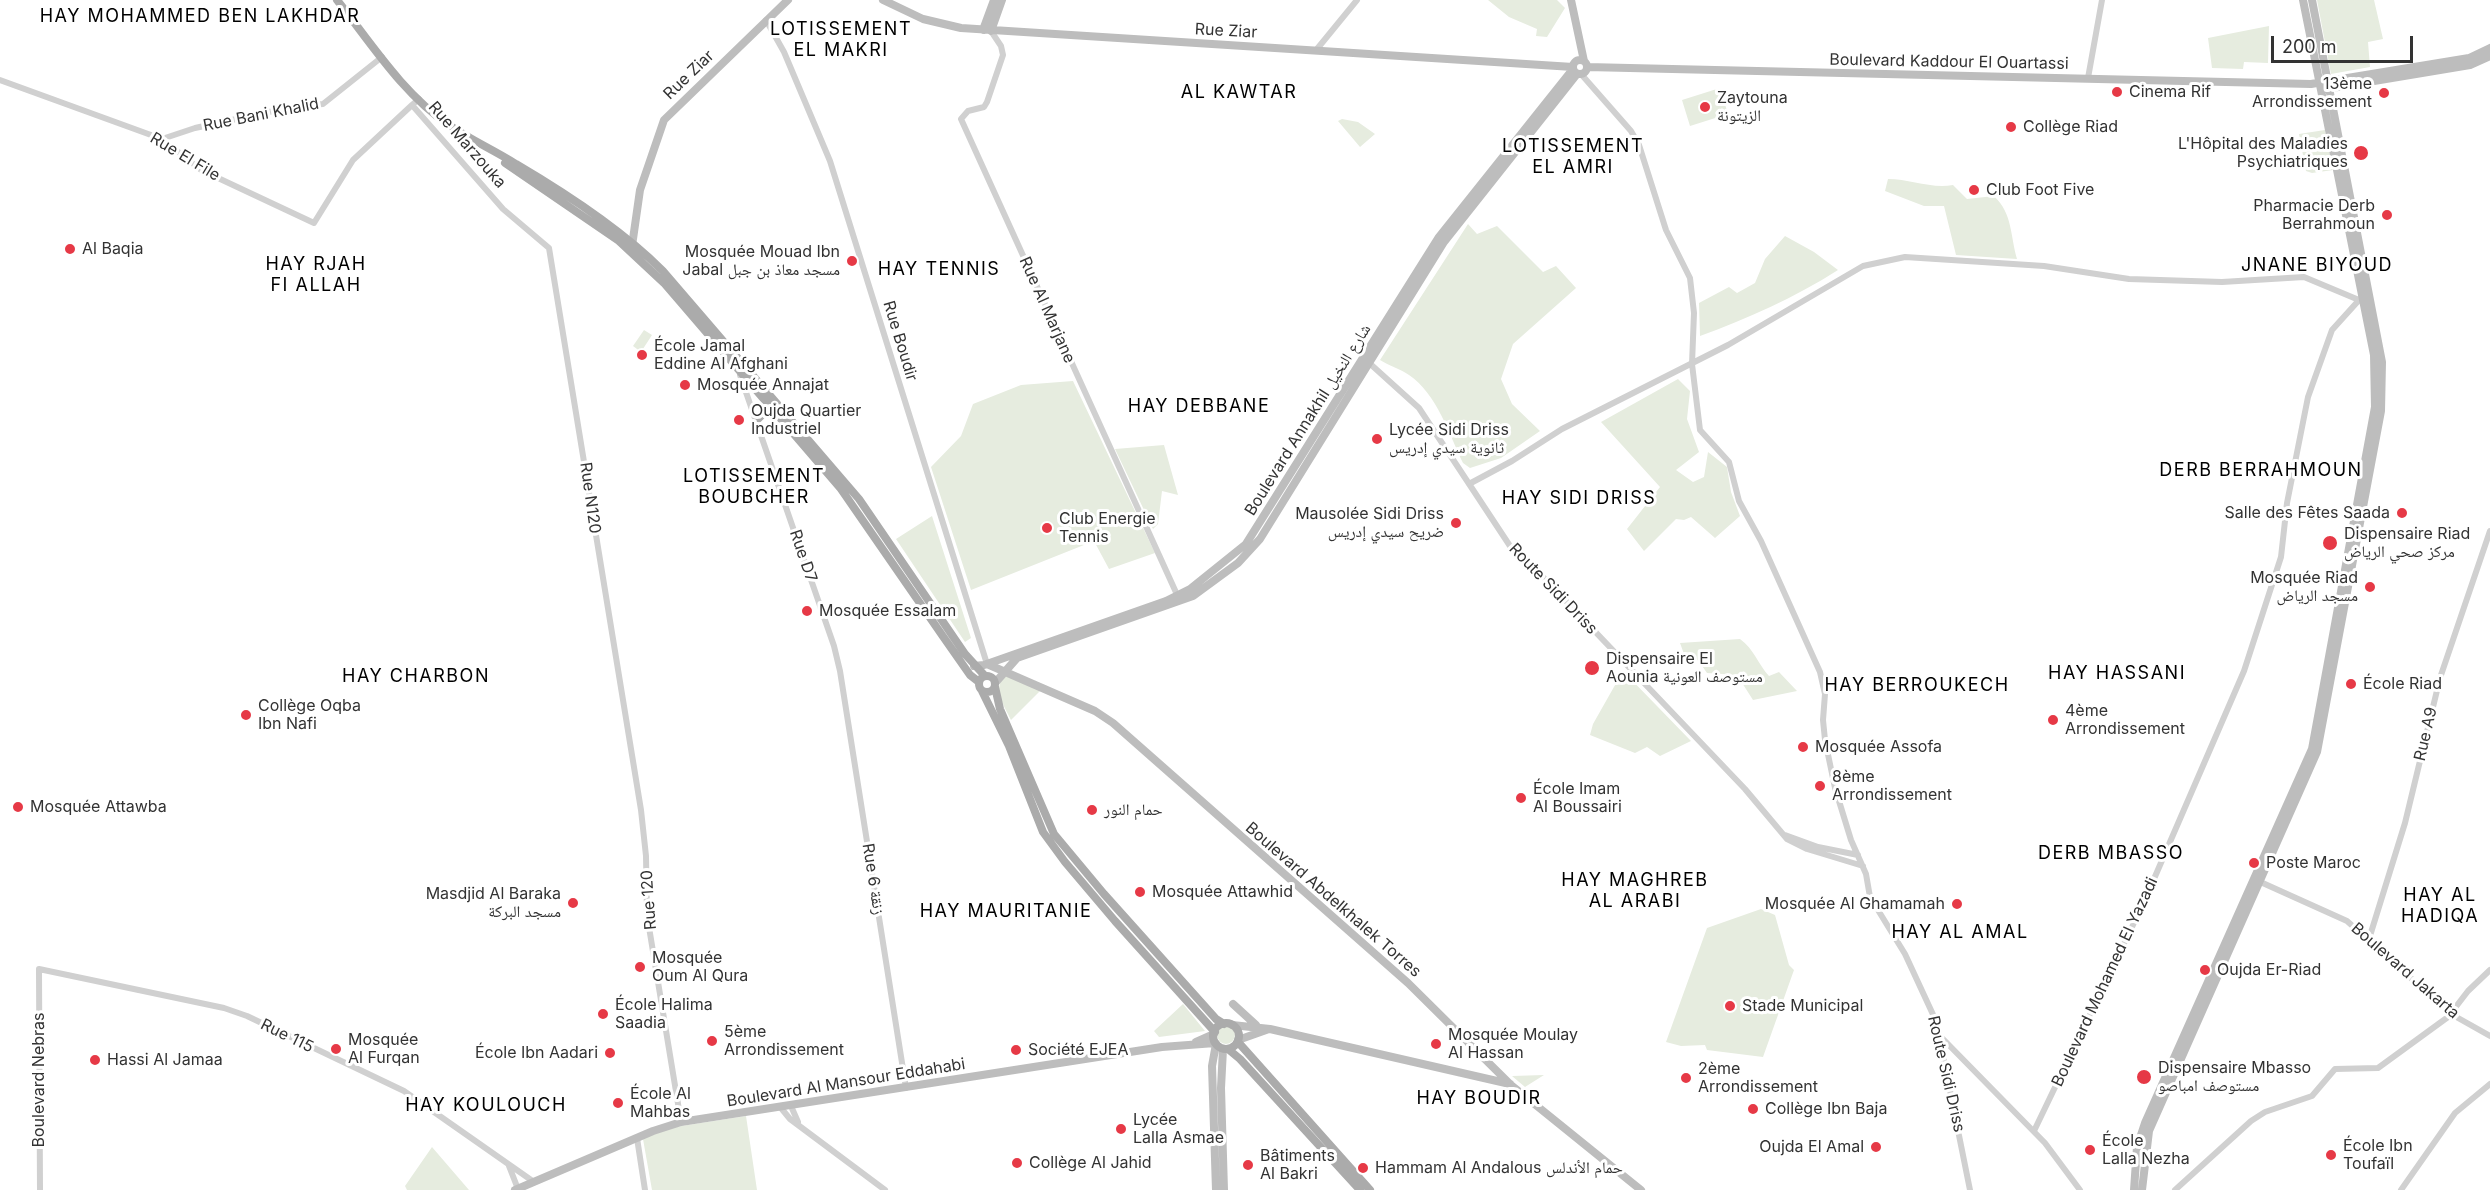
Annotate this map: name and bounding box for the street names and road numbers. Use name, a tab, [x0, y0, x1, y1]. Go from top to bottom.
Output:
street label: Rue Ziar	[1194, 20, 1258, 42]
street label: Rue Ziar	[660, 46, 718, 104]
street label: Boulevard Kaddour El Ouartassi	[1829, 50, 2069, 74]
street label: Rue Bani Khalid	[201, 94, 321, 136]
street label: Rue Marzouka	[424, 98, 510, 192]
street label: Rue El File	[147, 129, 223, 185]
street label: Rue Al Marjane	[1015, 254, 1079, 366]
street label: Rue Boudir	[879, 299, 921, 383]
street label: Boulevard Annakhil شارع النخيل	[1241, 321, 1375, 519]
street label: Rue N120	[575, 461, 605, 535]
street label: Rue D7	[785, 527, 821, 585]
street label: Route Sidi Driss	[1505, 540, 1601, 638]
street label: Rue A9	[2411, 705, 2441, 763]
street label: Boulevard Abdelkhalek Torres	[1241, 818, 1425, 982]
street label: Rue 6 زنقة	[858, 842, 888, 916]
street label: Rue 120	[637, 869, 661, 931]
street label: Boulevard Mohamed El Yazadi	[2048, 874, 2162, 1090]
street label: Boulevard Jakarta	[2347, 919, 2463, 1023]
street label: Boulevard Nebras	[29, 1012, 49, 1148]
street label: Route Sidi Driss	[1923, 1014, 1969, 1134]
street label: Rue 115	[257, 1015, 317, 1057]
street label: Boulevard Al Mansour Eddahabi	[725, 1055, 967, 1111]

